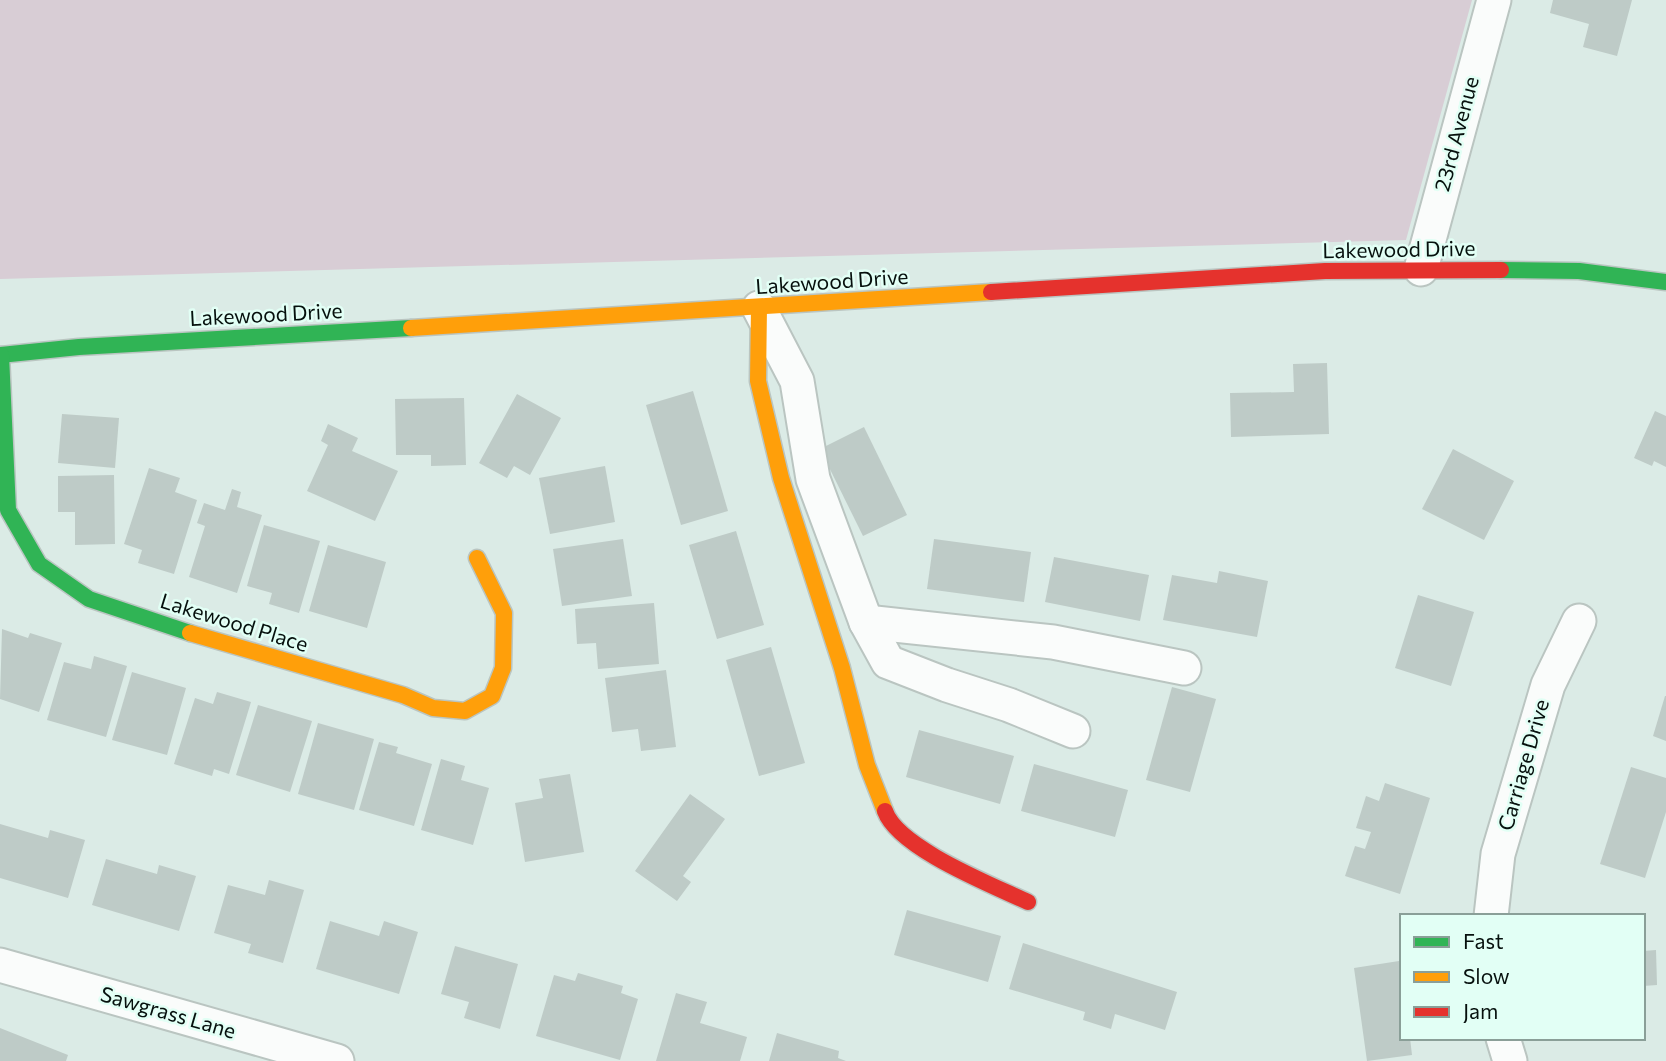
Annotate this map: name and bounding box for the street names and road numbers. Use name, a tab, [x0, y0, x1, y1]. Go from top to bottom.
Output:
street label: 23rd Avenue	[1428, 73, 1483, 194]
street label: Lakewood Drive	[1322, 235, 1476, 262]
street label: Lakewood Drive	[755, 263, 909, 298]
street label: Lakewood Drive	[189, 297, 343, 330]
street label: Lakewood Place	[157, 587, 311, 656]
street label: Carriage Drive	[1492, 696, 1553, 833]
street label: Sawgrass Lane	[98, 980, 239, 1043]

